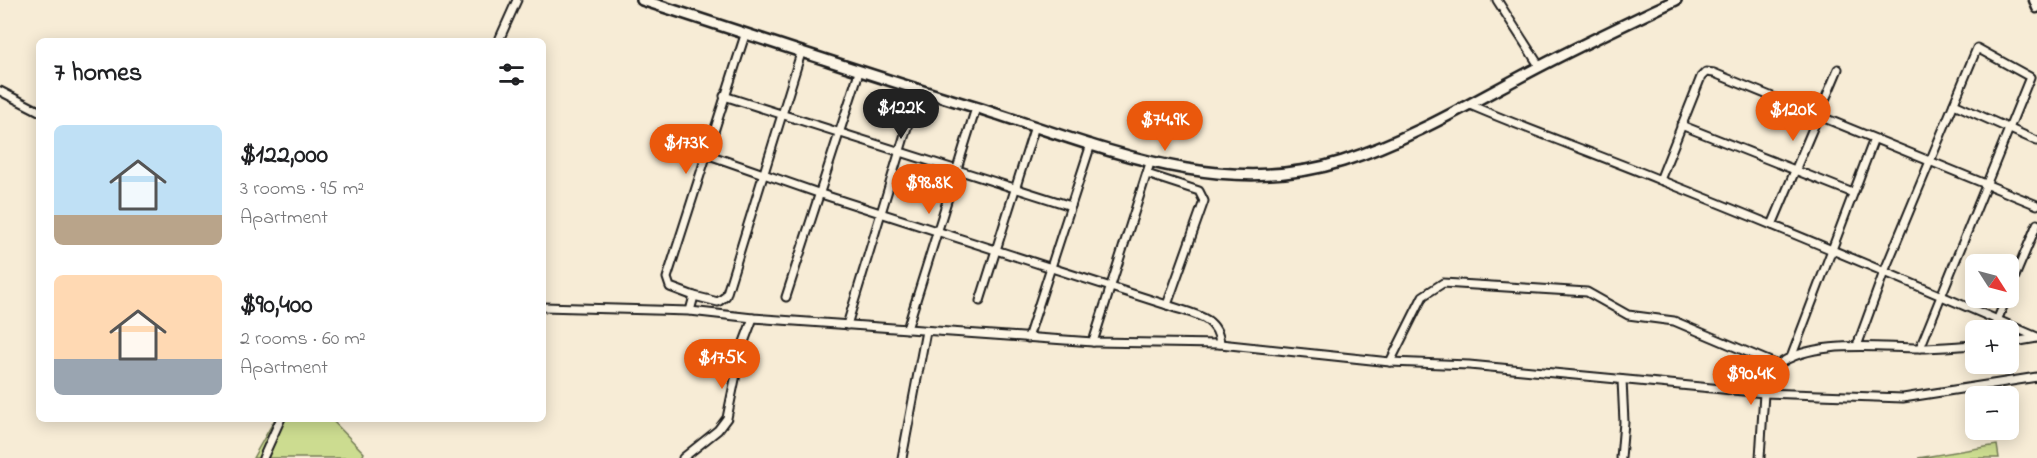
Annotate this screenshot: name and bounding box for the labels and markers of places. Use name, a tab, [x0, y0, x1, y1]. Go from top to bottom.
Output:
pin: $122K	[859, 89, 943, 140]
pin: $120K	[1751, 91, 1835, 142]
pin: $74.9K	[1116, 101, 1214, 152]
pin: $173K	[644, 124, 728, 175]
pin: $98.8K	[880, 164, 978, 215]
pin: $175K	[680, 339, 764, 390]
pin: $90.4K	[1702, 355, 1800, 406]

